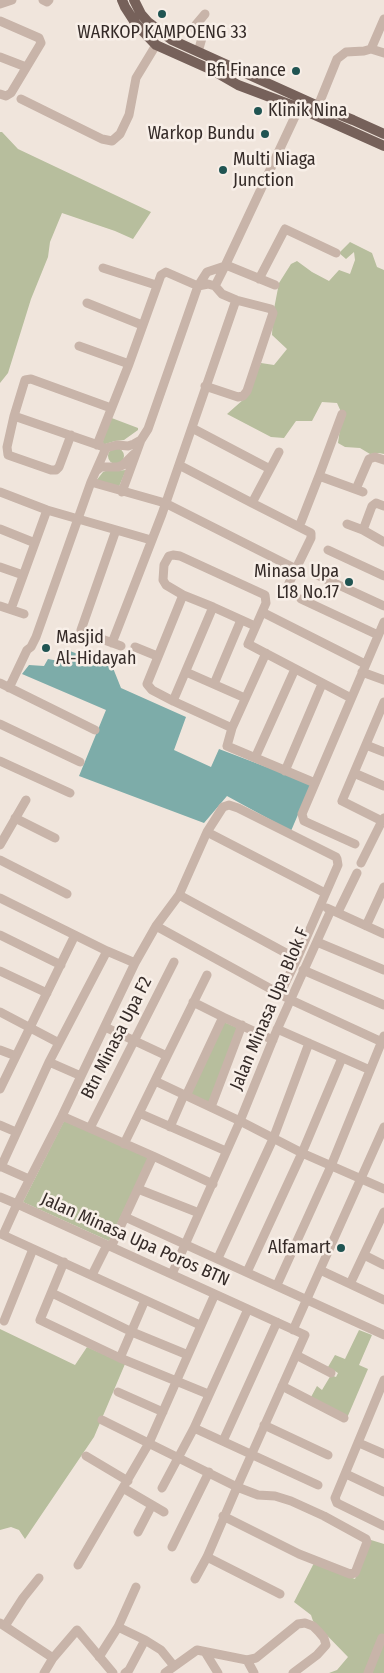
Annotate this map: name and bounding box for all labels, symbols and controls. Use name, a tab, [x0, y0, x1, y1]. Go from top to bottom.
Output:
marker: WARKOP KAMPOENG 33	[156, 8, 168, 20]
place label: WARKOP KAMPOENG 33	[77, 22, 247, 44]
place label: Bfi Finance	[207, 60, 286, 82]
marker: Bfi Finance	[290, 65, 302, 77]
place label: Klinik Nina	[268, 100, 347, 122]
marker: Klinik Nina	[252, 105, 264, 117]
place label: Warkop Bundu	[148, 123, 255, 145]
marker: Warkop Bundu	[259, 128, 271, 140]
place label: Multi Niaga Junction	[233, 149, 316, 192]
marker: Multi Niaga Junction	[217, 164, 229, 176]
place label: Minasa Upa L18 No.17	[254, 561, 339, 604]
marker: Minasa Upa L18 No.17	[343, 576, 355, 588]
place label: Masjid Al-Hidayah	[56, 627, 136, 670]
marker: Masjid Al-Hidayah	[40, 642, 52, 654]
street label: Jalan Minasa Upa Blok F	[226, 925, 314, 1093]
street label: Btn Minasa Upa F2	[77, 973, 157, 1103]
street label: Jalan Minasa Upa Poros BTN	[37, 1189, 233, 1291]
place label: Alfamart	[268, 1237, 331, 1259]
marker: Alfamart	[335, 1242, 347, 1254]

